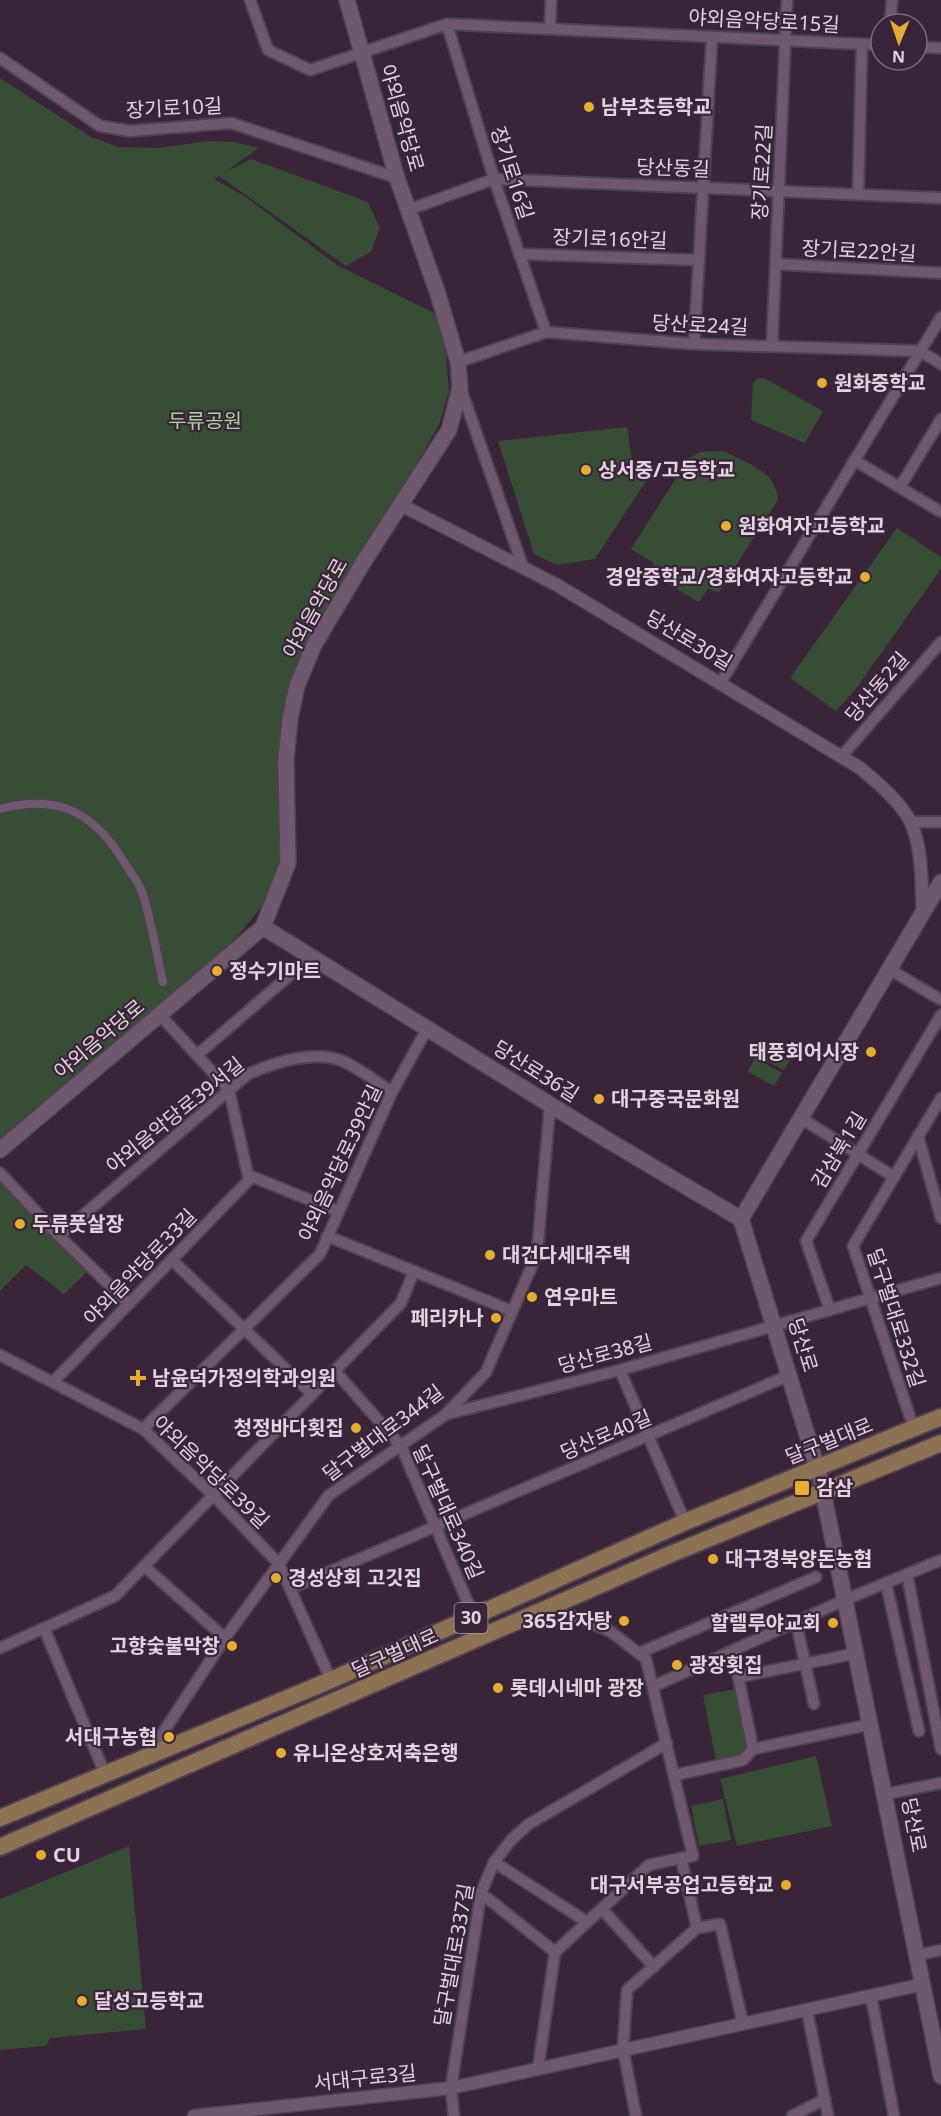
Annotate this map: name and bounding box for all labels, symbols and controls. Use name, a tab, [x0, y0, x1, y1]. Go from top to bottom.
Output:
street label: 야외음악당로15길	[688, 3, 840, 38]
north arrow	[869, 12, 929, 72]
text: N	[892, 46, 905, 68]
street label: 야외음악당로	[374, 61, 431, 175]
street label: 장기로10길	[125, 91, 223, 124]
place label: 남부초등학교	[601, 93, 711, 120]
marker: 남부초등학교	[582, 100, 596, 114]
street label: 장기로16길	[485, 123, 540, 223]
street label: 장기로22길	[745, 123, 778, 221]
street label: 당산동길	[636, 153, 710, 182]
street label: 장기로16안길	[552, 223, 668, 254]
street label: 장기로22안길	[801, 234, 917, 267]
street label: 당산로24길	[651, 308, 749, 341]
place label: 원화중학교	[834, 369, 926, 396]
marker: 원화중학교	[815, 376, 829, 390]
park label: 두류공원	[168, 407, 242, 434]
place label: 상서중/고등학교	[598, 456, 735, 483]
marker: 상서중/고등학교	[579, 463, 593, 477]
place label: 원화여자고등학교	[738, 512, 885, 539]
marker: 원화여자고등학교	[719, 519, 733, 533]
street label: 야외음악당로	[276, 553, 353, 663]
place label: 경암중학교/경화여자고등학교	[606, 563, 853, 590]
marker: 경암중학교/경화여자고등학교	[858, 570, 872, 584]
street label: 당산로30길	[641, 603, 738, 676]
street label: 당산동2길	[839, 646, 915, 728]
place label: 정수기마트	[229, 957, 321, 984]
marker: 정수기마트	[210, 964, 224, 978]
street label: 야외음악당로	[48, 993, 150, 1084]
street label: 당산로36길	[488, 1034, 584, 1108]
place label: 태풍회어시장	[749, 1038, 859, 1065]
marker: 태풍회어시장	[864, 1045, 878, 1059]
street label: 야외음악당로39서길	[100, 1051, 249, 1179]
street label: 야외음악당로39안길	[291, 1080, 388, 1246]
place label: 대구중국문화원	[611, 1085, 740, 1112]
marker: 대구중국문화원	[592, 1092, 606, 1106]
street label: 감삼북1길	[805, 1106, 872, 1193]
street label: 야외음악당로33길	[77, 1203, 202, 1331]
place label: 두류풋살장	[32, 1210, 124, 1237]
marker: 두류풋살장	[13, 1217, 27, 1231]
place label: 대건다세대주택	[502, 1241, 631, 1268]
street label: 달구벌대로332길	[861, 1245, 932, 1391]
marker: 대건다세대주택	[483, 1248, 497, 1262]
place label: 연우마트	[544, 1283, 618, 1310]
marker: 연우마트	[525, 1290, 539, 1304]
place label: 페리카나	[410, 1304, 484, 1331]
marker: 페리카나	[489, 1311, 503, 1325]
street label: 당산로	[782, 1315, 824, 1375]
street label: 당산로38길	[555, 1328, 655, 1379]
place label: 남윤덕가정의학과의원	[152, 1364, 336, 1391]
marker: 남윤덕가정의학과의원	[129, 1369, 147, 1387]
street label: 달구벌대로344길	[317, 1378, 449, 1487]
street label: 당산로40길	[556, 1403, 655, 1466]
street label: 야외음악당로39길	[147, 1409, 275, 1534]
street label: 달구벌대로	[781, 1411, 877, 1470]
place label: 청정바다횟집	[234, 1414, 344, 1441]
marker: 청정바다횟집	[349, 1421, 363, 1435]
street label: 달구벌대로340길	[407, 1440, 490, 1583]
place label: 감삼	[816, 1474, 853, 1501]
marker: 감삼	[793, 1479, 811, 1497]
place label: 대구경북양돈농협	[725, 1545, 872, 1572]
marker: 대구경북양돈농협	[706, 1552, 720, 1566]
place label: 경성상회 고깃집	[288, 1564, 422, 1591]
marker: 경성상회 고깃집	[269, 1571, 283, 1585]
road number: 30	[454, 1603, 488, 1633]
place label: 365감자탕	[522, 1607, 612, 1634]
place label: 할렐루야교회	[711, 1609, 821, 1636]
marker: 365감자탕	[617, 1614, 631, 1628]
marker: 할렐루야교회	[826, 1616, 840, 1630]
street label: 달구벌대로	[347, 1622, 442, 1684]
place label: 고향숯불막창	[110, 1632, 220, 1659]
marker: 고향숯불막창	[225, 1639, 239, 1653]
place label: 광장횟집	[689, 1651, 763, 1678]
marker: 광장횟집	[670, 1658, 684, 1672]
place label: 롯데시네마 광장	[510, 1674, 644, 1701]
marker: 롯데시네마 광장	[491, 1681, 505, 1695]
place label: 서대구농협	[65, 1723, 157, 1750]
marker: 서대구농협	[162, 1730, 176, 1744]
place label: 유니온상호저축은행	[293, 1739, 459, 1766]
marker: 유니온상호저축은행	[274, 1746, 288, 1760]
street label: 당산로	[896, 1795, 933, 1855]
place label: CU	[53, 1841, 81, 1868]
marker: CU	[34, 1848, 48, 1862]
place label: 대구서부공업고등학교	[590, 1871, 774, 1898]
marker: 대구서부공업고등학교	[779, 1878, 793, 1892]
street label: 달구벌대로337길	[428, 1881, 479, 2029]
place label: 달성고등학교	[94, 1987, 204, 2014]
marker: 달성고등학교	[75, 1994, 89, 2008]
street label: 서대구로3길	[312, 2059, 418, 2096]

